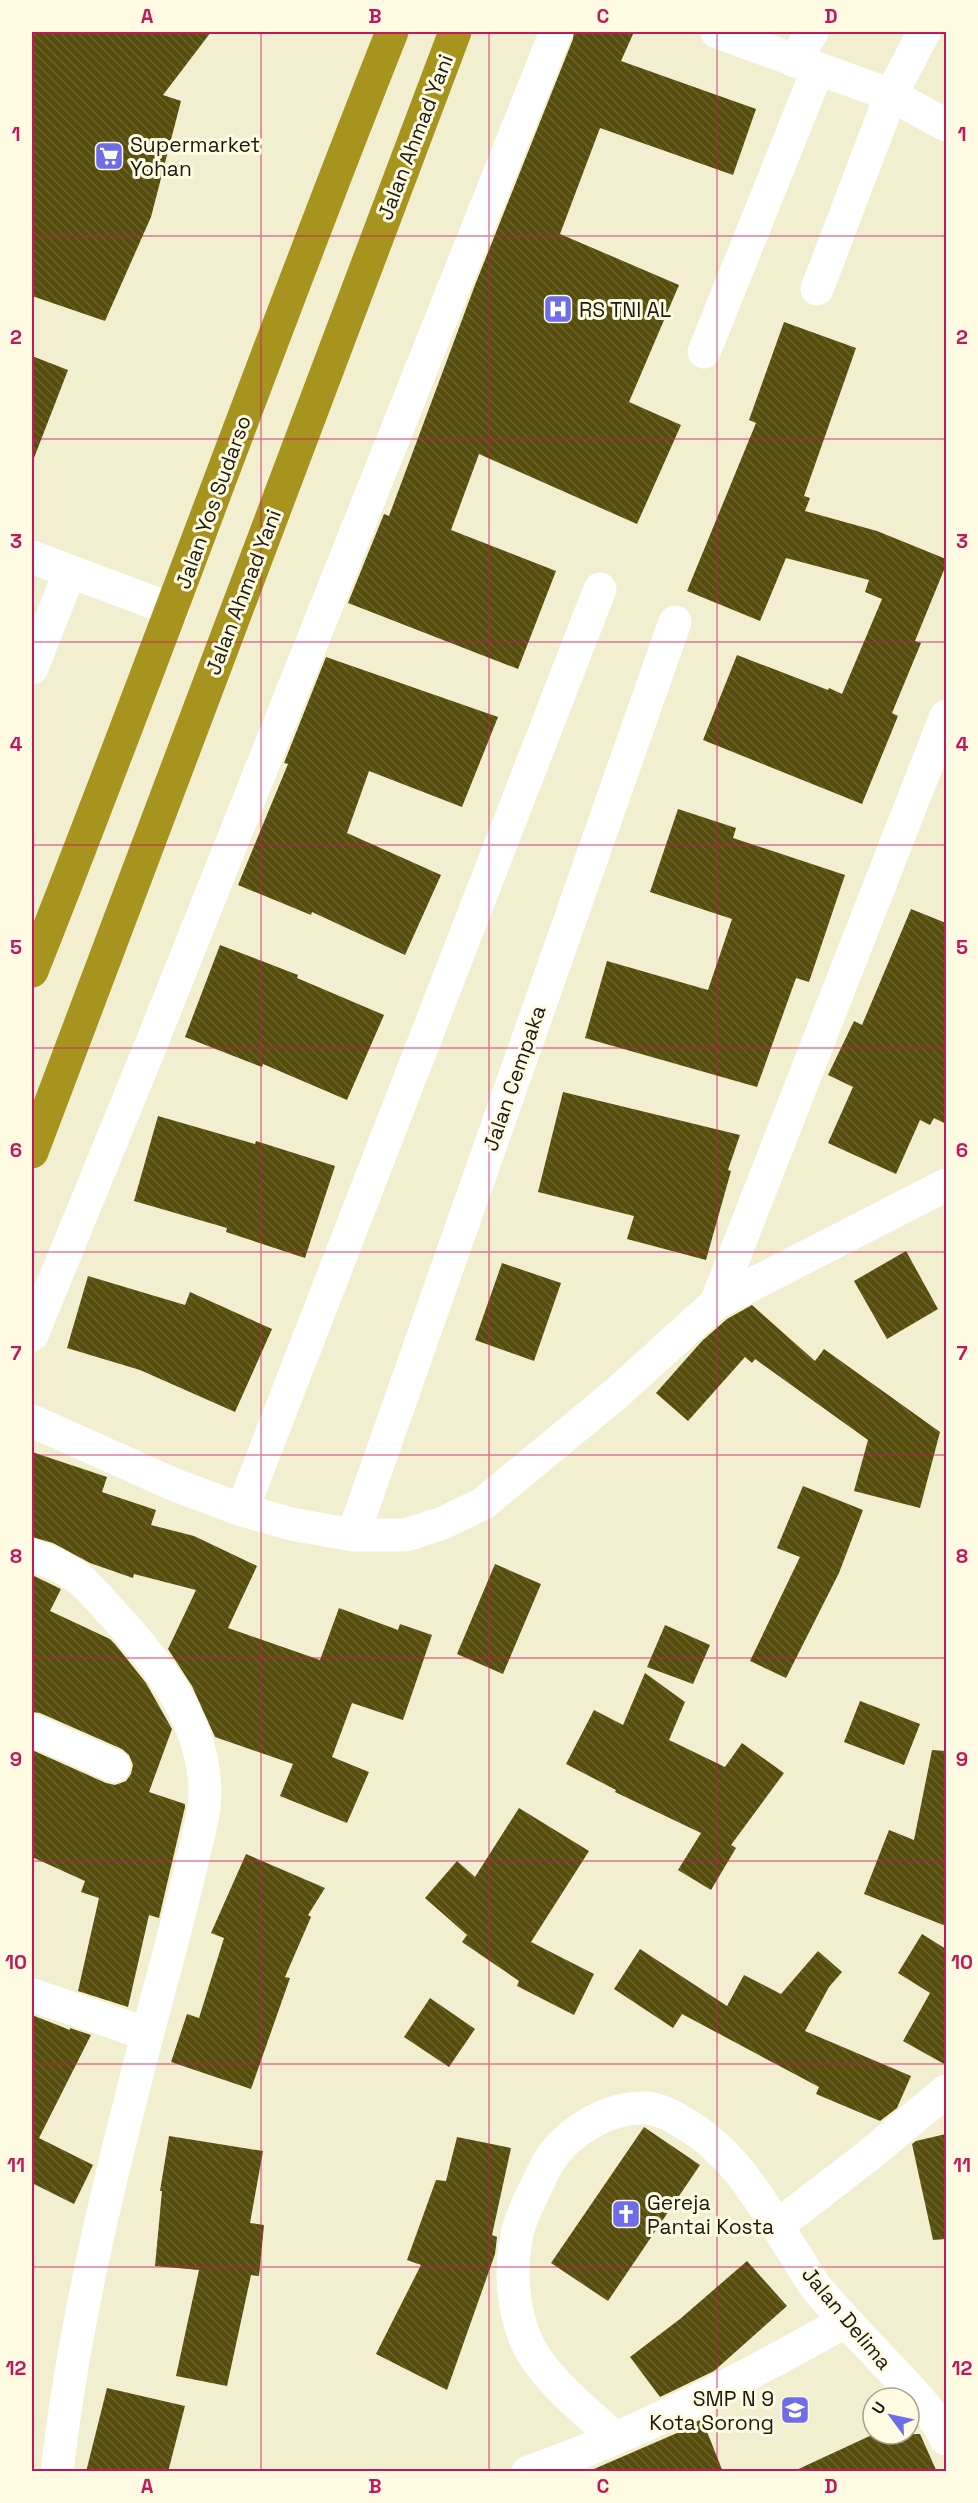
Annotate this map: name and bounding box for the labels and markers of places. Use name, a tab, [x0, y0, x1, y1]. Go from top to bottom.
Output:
place label: Supermarket Yohan	[130, 131, 260, 182]
supermarket icon: Supermarket Yohan	[93, 140, 125, 172]
hospital icon: RS TNI AL	[542, 293, 574, 325]
place label: RS TNI AL	[579, 296, 671, 323]
place label: Gereja Pantai Kosta	[647, 2189, 774, 2240]
church icon: Gereja Pantai Kosta	[610, 2198, 642, 2230]
place label: SMP N 9 Kota Sorong	[649, 2385, 774, 2436]
school or university icon: SMP N 9 Kota Sorong	[779, 2394, 811, 2426]

